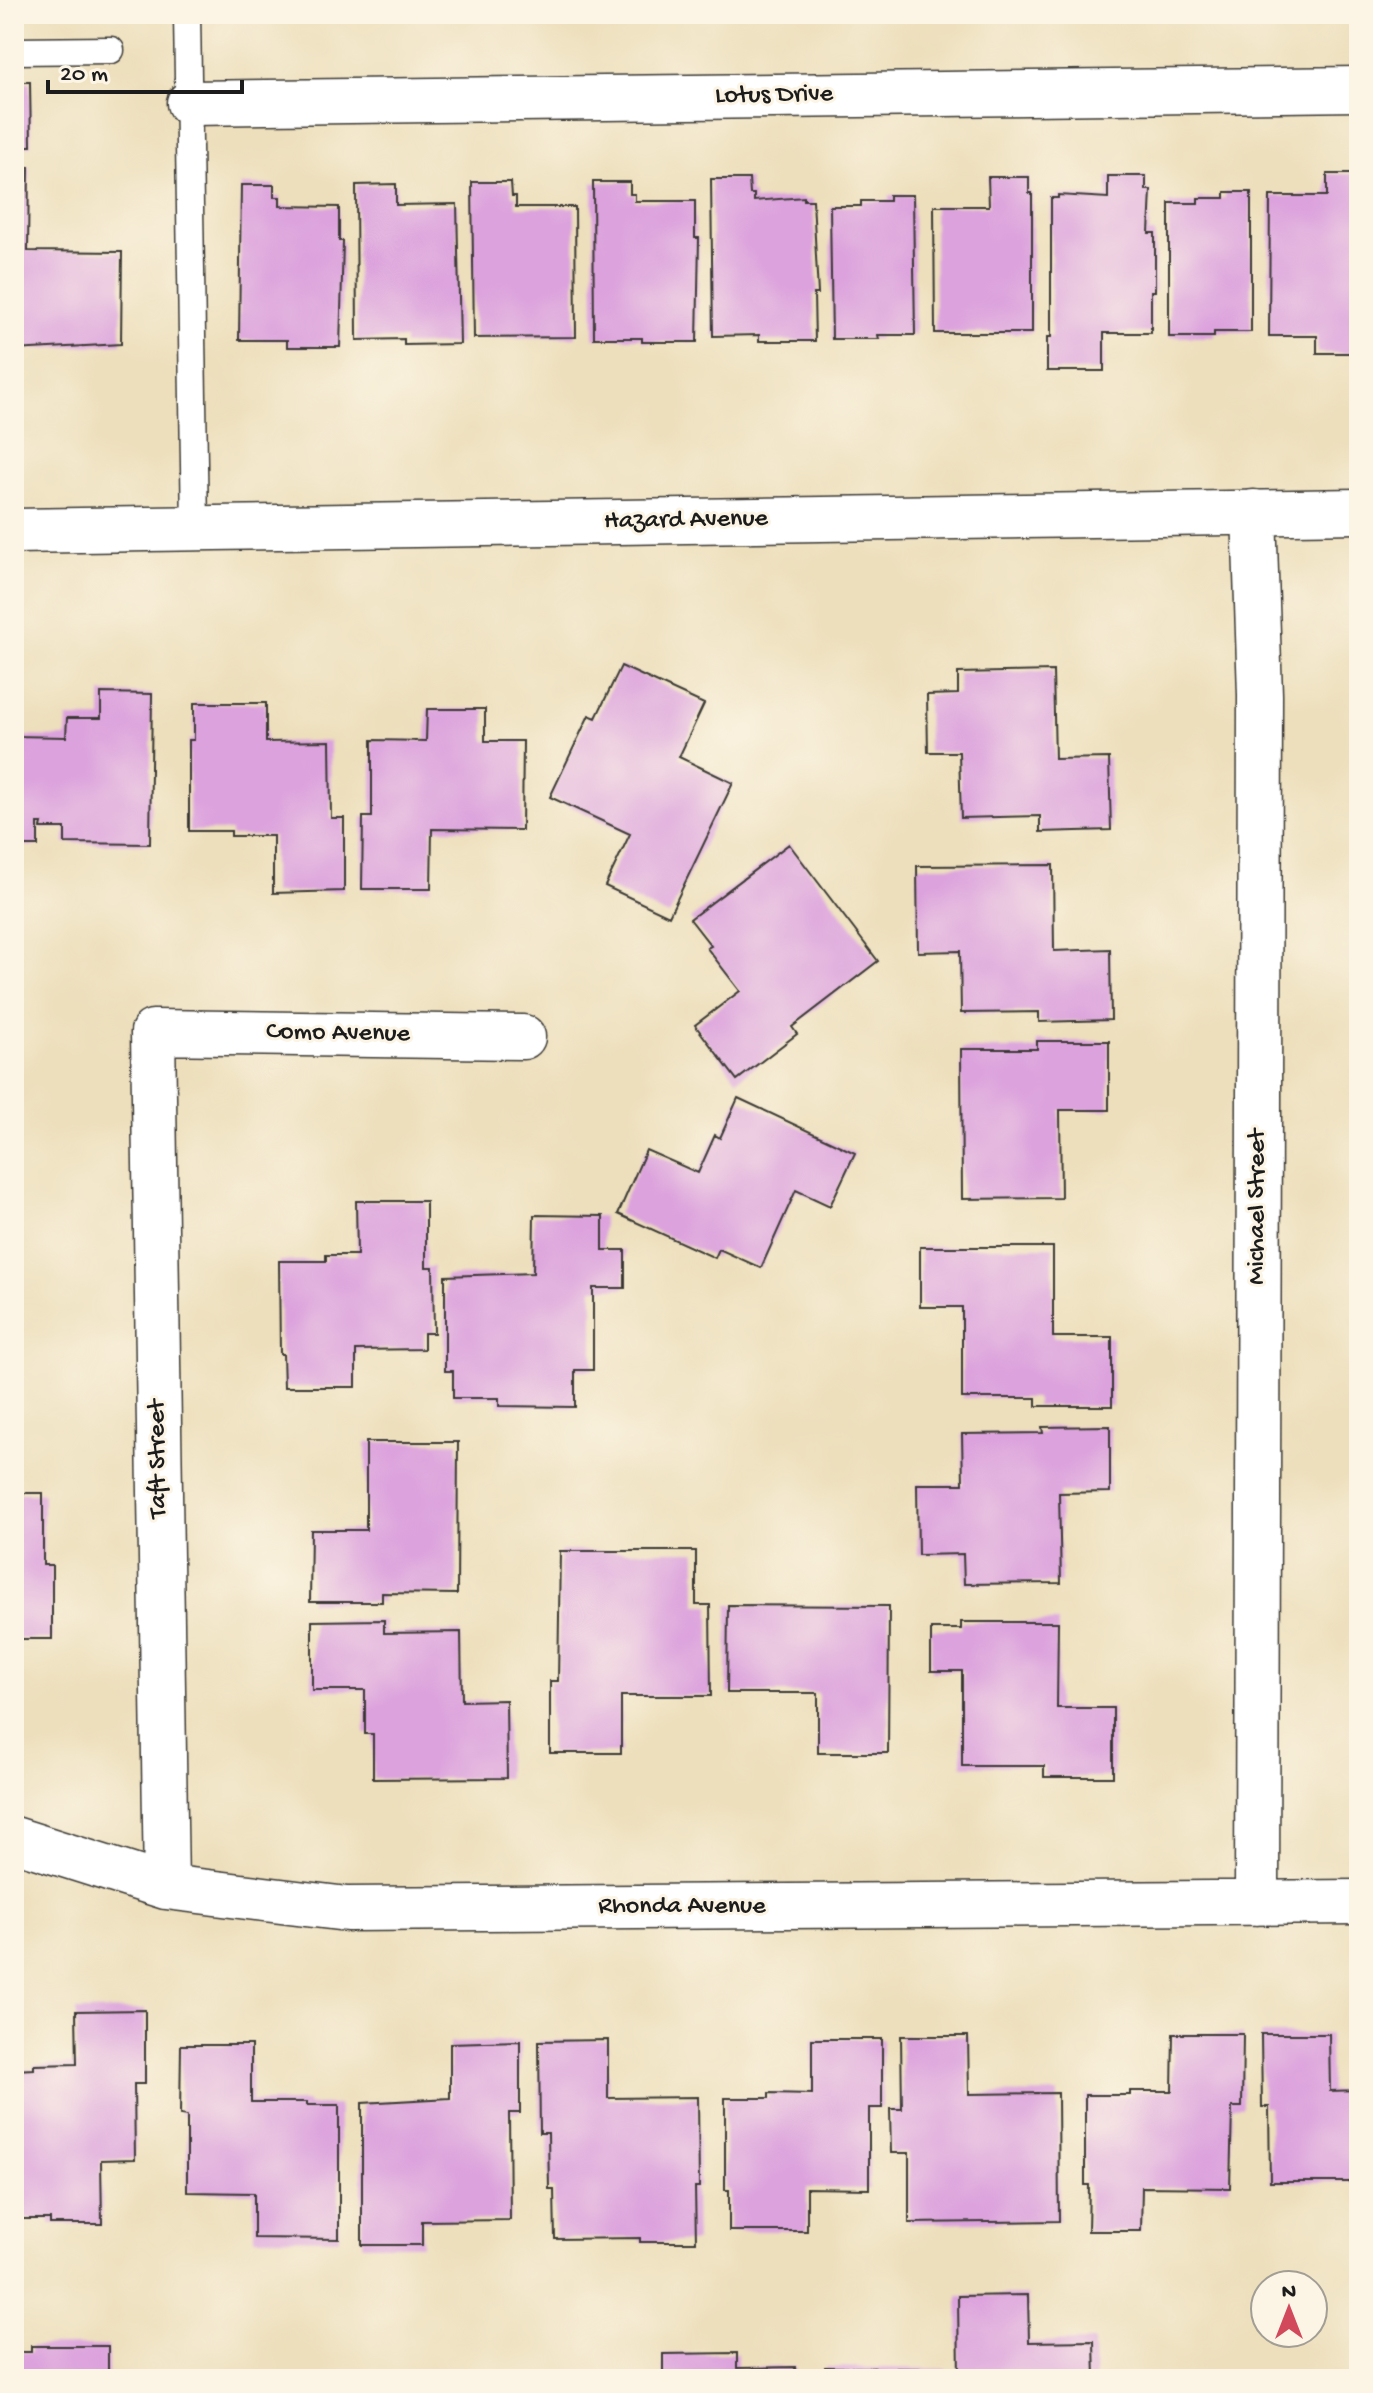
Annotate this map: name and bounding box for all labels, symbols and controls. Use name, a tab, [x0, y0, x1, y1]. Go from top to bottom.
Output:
scale bar	[48, 44, 242, 94]
text: 20 m	[60, 61, 108, 90]
street label: Lotus Drive	[715, 79, 834, 113]
street label: Hazard Avenue	[604, 504, 769, 538]
street label: Como Avenue	[266, 1017, 411, 1051]
street label: Michael Street	[1243, 1127, 1274, 1285]
street label: Taft Street	[142, 1397, 176, 1521]
street label: Rhonda Avenue	[598, 1892, 766, 1923]
north arrow	[1249, 2269, 1329, 2349]
text: N	[1282, 2280, 1296, 2306]

